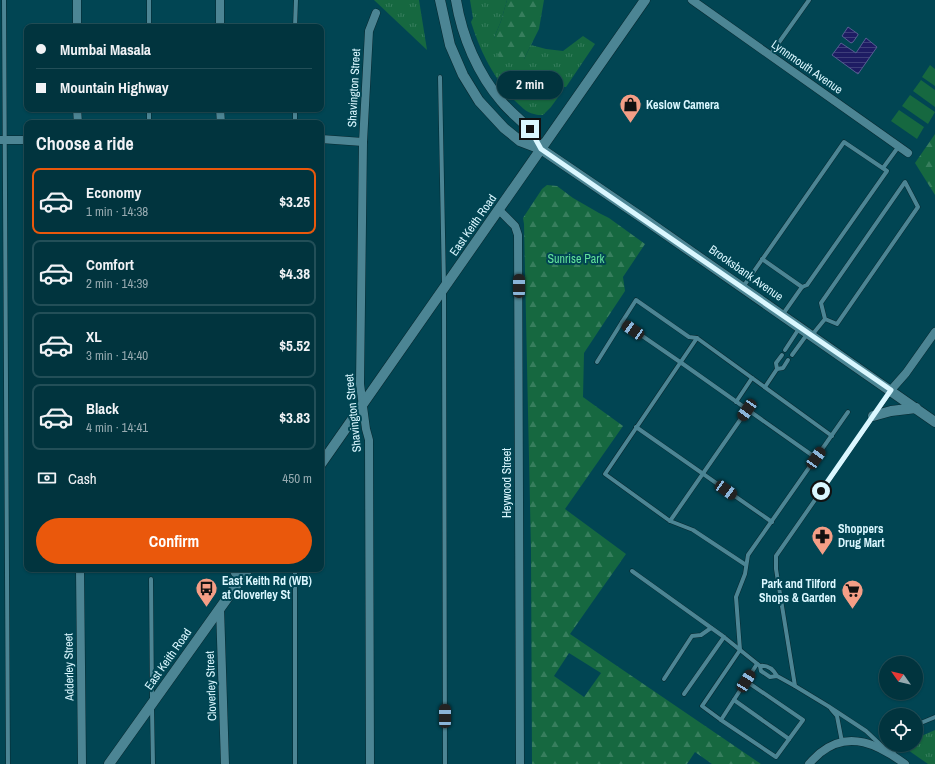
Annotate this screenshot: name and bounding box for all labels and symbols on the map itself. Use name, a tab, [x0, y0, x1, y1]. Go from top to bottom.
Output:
street label: Lynnmouth Avenue	[768, 36, 846, 98]
street label: Shavington Street	[344, 48, 364, 128]
callout: 2 min	[497, 71, 563, 99]
shop icon: Keslow Camera	[617, 92, 643, 125]
place label: Keslow Camera	[646, 97, 720, 113]
route end	[521, 120, 539, 138]
street label: East Keith Road	[446, 191, 500, 259]
street label: Brooksbank Avenue	[706, 241, 786, 305]
park label: Sunrise Park	[548, 251, 605, 267]
car	[513, 274, 525, 298]
car	[620, 318, 646, 342]
street label: Shavington Street	[341, 373, 365, 453]
car	[735, 397, 759, 423]
car	[804, 445, 828, 471]
street label: Heywood Street	[499, 448, 515, 518]
car	[713, 478, 739, 502]
route start	[812, 482, 830, 500]
place label: Shoppers Drug Mart	[838, 521, 885, 551]
pharmacy icon: Shoppers Drug Mart	[810, 523, 836, 556]
place label: East Keith Rd (WB) at Cloverley St	[222, 573, 312, 603]
bus stop icon: East Keith Rd (WB) at Cloverley St	[194, 575, 220, 608]
place label: Park and Tilford Shops & Garden	[759, 576, 836, 606]
supermarket icon: Park and Tilford Shops & Garden	[839, 578, 865, 611]
street label: East Keith Road	[141, 625, 195, 693]
street label: Adderley Street	[60, 633, 78, 702]
street label: Cloverley Street	[202, 650, 220, 721]
north arrow	[879, 656, 923, 700]
car	[735, 668, 757, 694]
car	[439, 704, 451, 728]

